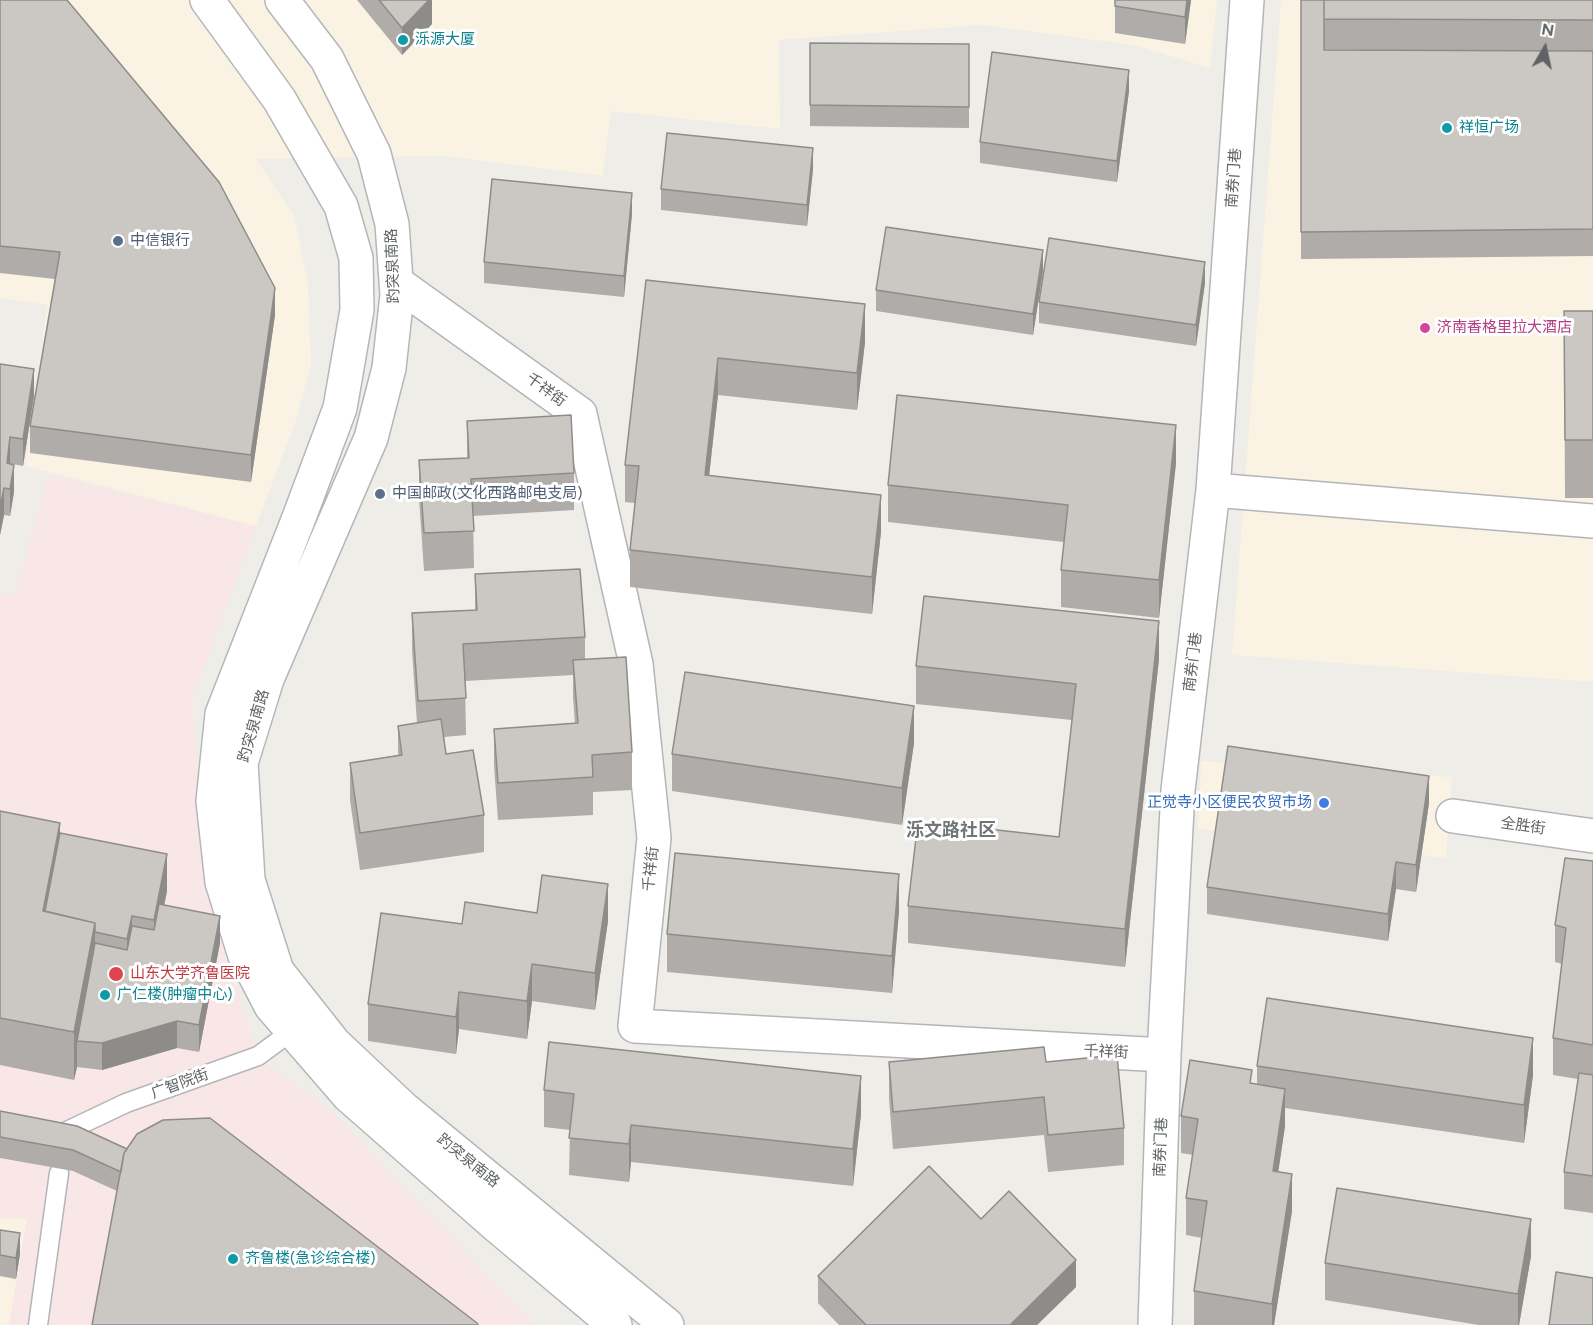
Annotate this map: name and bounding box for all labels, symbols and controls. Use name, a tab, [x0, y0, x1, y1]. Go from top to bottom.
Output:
north arrow	[1515, 18, 1575, 78]
text: N	[1540, 19, 1555, 40]
place label: 泺源大厦	[415, 31, 475, 49]
marker: 泺源大厦	[396, 33, 410, 47]
place label: 祥恒广场	[1459, 119, 1519, 137]
marker: 祥恒广场	[1440, 121, 1454, 135]
street label: 南券门巷	[1223, 147, 1245, 209]
street label: 趵突泉南路	[383, 228, 403, 304]
place label: 中信银行	[130, 232, 190, 250]
marker: 中信银行	[111, 234, 125, 248]
place label: 济南香格里拉大酒店	[1437, 319, 1572, 337]
marker: 济南香格里拉大酒店	[1418, 321, 1432, 335]
street label: 千祥街	[523, 369, 569, 411]
place label: 中国邮政(文化西路邮电支局)	[392, 485, 583, 503]
marker: 中国邮政(文化西路邮电支局)	[373, 487, 387, 501]
street label: 南券门巷	[1180, 631, 1206, 693]
street label: 趵突泉南路	[235, 687, 273, 765]
place label: 正觉寺小区便民农贸市场	[1147, 794, 1312, 812]
marker: 正觉寺小区便民农贸市场	[1317, 796, 1331, 810]
street label: 全胜街	[1499, 814, 1547, 838]
district label: 泺文路社区	[906, 820, 996, 842]
street label: 千祥街	[640, 846, 662, 892]
marker: 山东大学齐鲁医院	[107, 965, 125, 983]
place label: 山东大学齐鲁医院	[130, 965, 250, 983]
place label: 广仁楼(肿瘤中心)	[117, 986, 233, 1004]
marker: 广仁楼(肿瘤中心)	[98, 988, 112, 1002]
street label: 千祥街	[1083, 1042, 1129, 1062]
street label: 广智院街	[149, 1065, 211, 1103]
street label: 南券门巷	[1151, 1117, 1171, 1177]
street label: 趵突泉南路	[433, 1130, 503, 1192]
place label: 齐鲁楼(急诊综合楼)	[245, 1250, 376, 1268]
marker: 齐鲁楼(急诊综合楼)	[226, 1252, 240, 1266]

